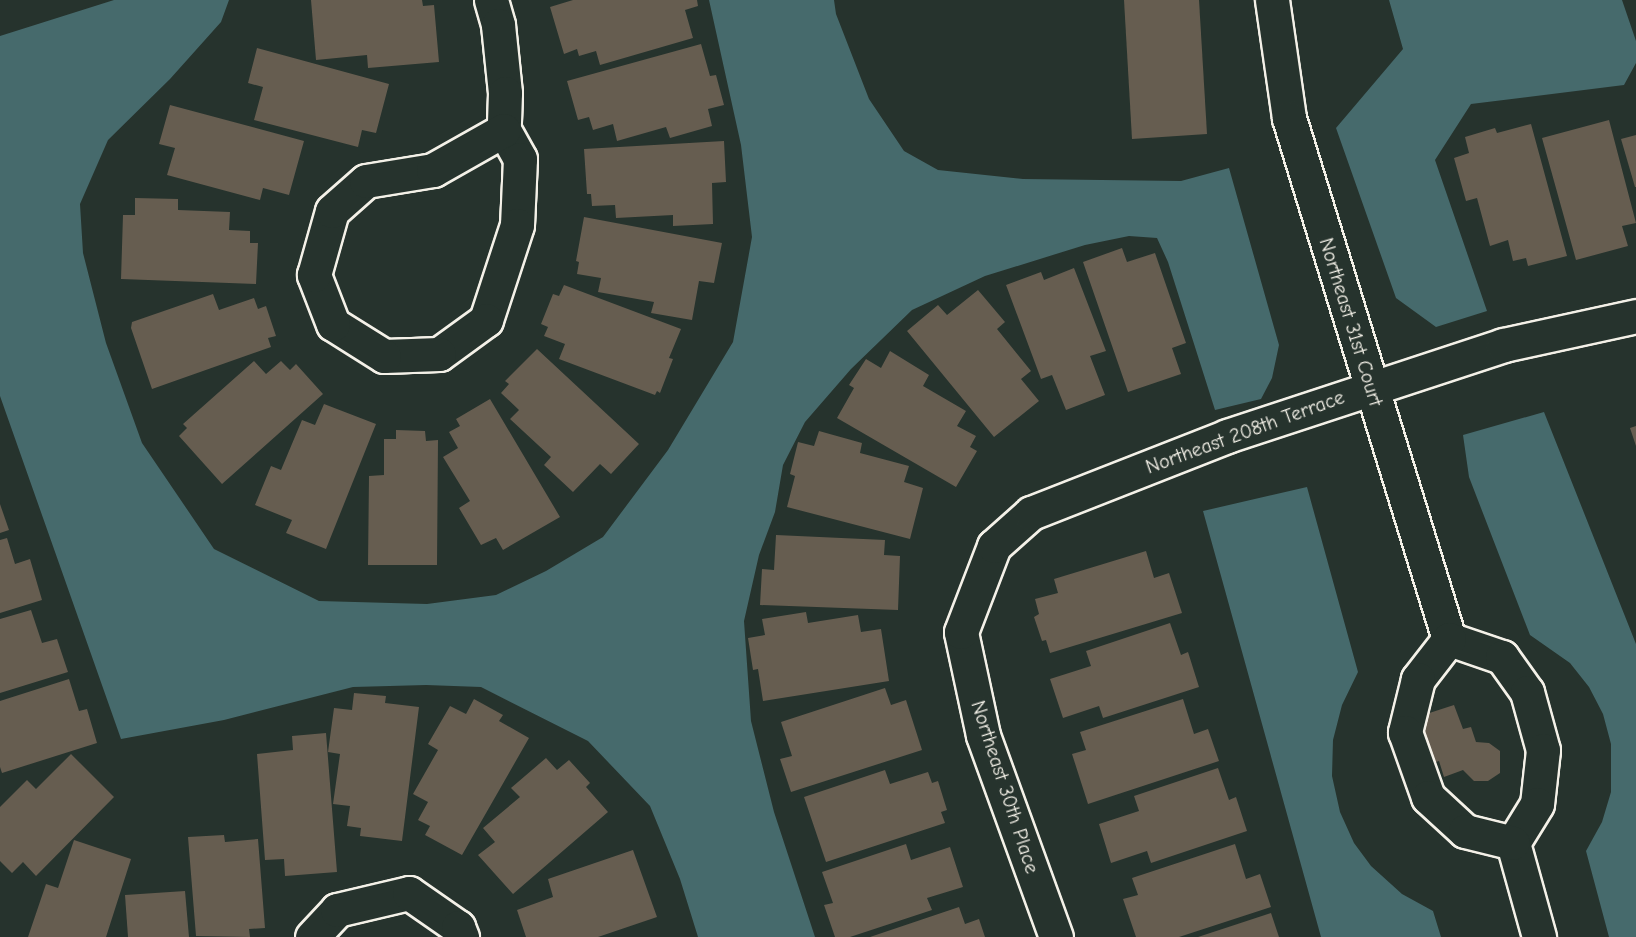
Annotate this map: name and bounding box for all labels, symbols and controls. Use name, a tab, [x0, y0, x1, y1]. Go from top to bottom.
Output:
street label: Northeast 31st Court	[1314, 235, 1388, 409]
street label: Northeast 208th Terrace	[1142, 385, 1348, 479]
street label: Northeast 30th Place	[966, 698, 1044, 876]

